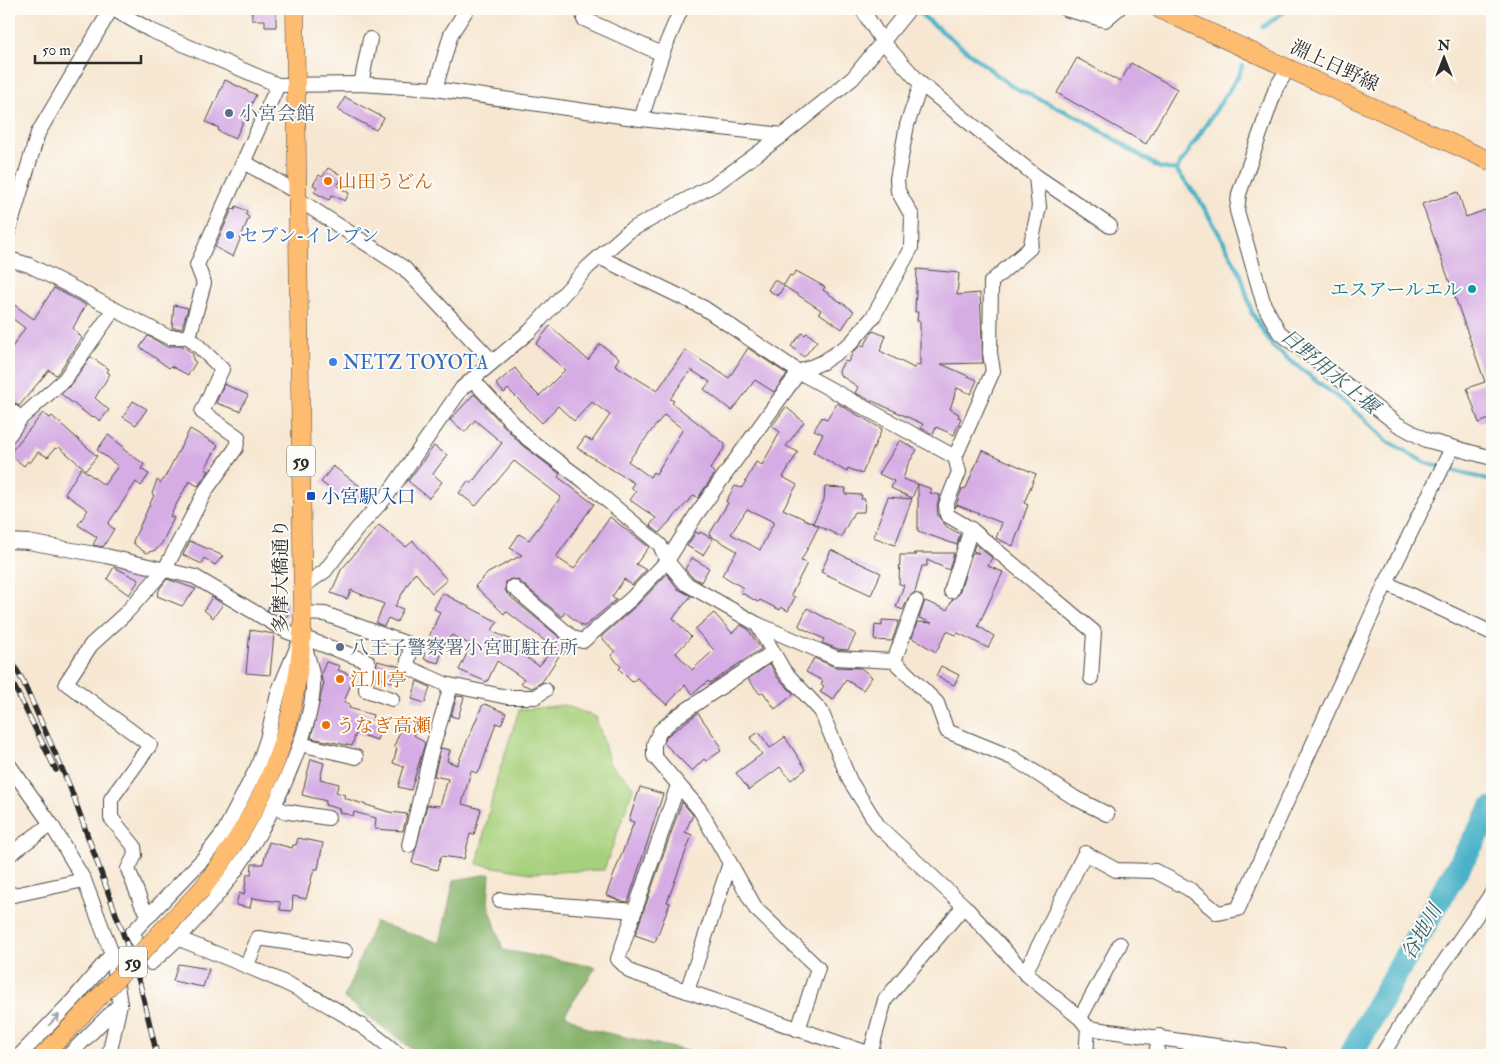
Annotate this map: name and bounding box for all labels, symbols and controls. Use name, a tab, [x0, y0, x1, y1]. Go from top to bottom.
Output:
scale bar	[35, 32, 141, 64]
north arrow	[1418, 32, 1468, 82]
street label: 淵上日野線	[1286, 35, 1383, 97]
text: N	[1437, 37, 1451, 54]
text: 50 m	[42, 41, 71, 60]
place label: 小宮会館	[239, 102, 315, 126]
marker: 小宮会館	[223, 107, 235, 119]
place label: 山田うどん	[338, 170, 433, 194]
marker: 山田うどん	[322, 175, 334, 187]
place label: セブン-イレブン	[240, 224, 380, 248]
marker: セブン-イレブン	[224, 229, 236, 241]
place label: エスアールエル	[1330, 278, 1462, 302]
marker: エスアールエル	[1466, 283, 1478, 295]
water label: 日野用水上堰	[1276, 323, 1386, 421]
place label: NETZ TOYOTA	[343, 351, 489, 375]
marker: NETZ TOYOTA	[327, 356, 339, 368]
road number: 59	[287, 446, 315, 476]
place label: 小宮駅入口	[321, 485, 416, 509]
marker: 小宮駅入口	[305, 490, 317, 502]
street label: 多摩大橋通り	[269, 519, 293, 633]
place label: 八王子警察署小宮町駐在所	[350, 636, 578, 660]
marker: 八王子警察署小宮町駐在所	[334, 641, 346, 653]
place label: 江川亭	[350, 668, 407, 692]
marker: 江川亭	[334, 673, 346, 685]
place label: うなぎ高瀬	[336, 714, 431, 738]
marker: うなぎ高瀬	[320, 719, 332, 731]
water label: 谷地川	[1396, 898, 1448, 964]
road number: 59	[119, 946, 147, 978]
one-way arrow	[48, 1014, 60, 1026]

